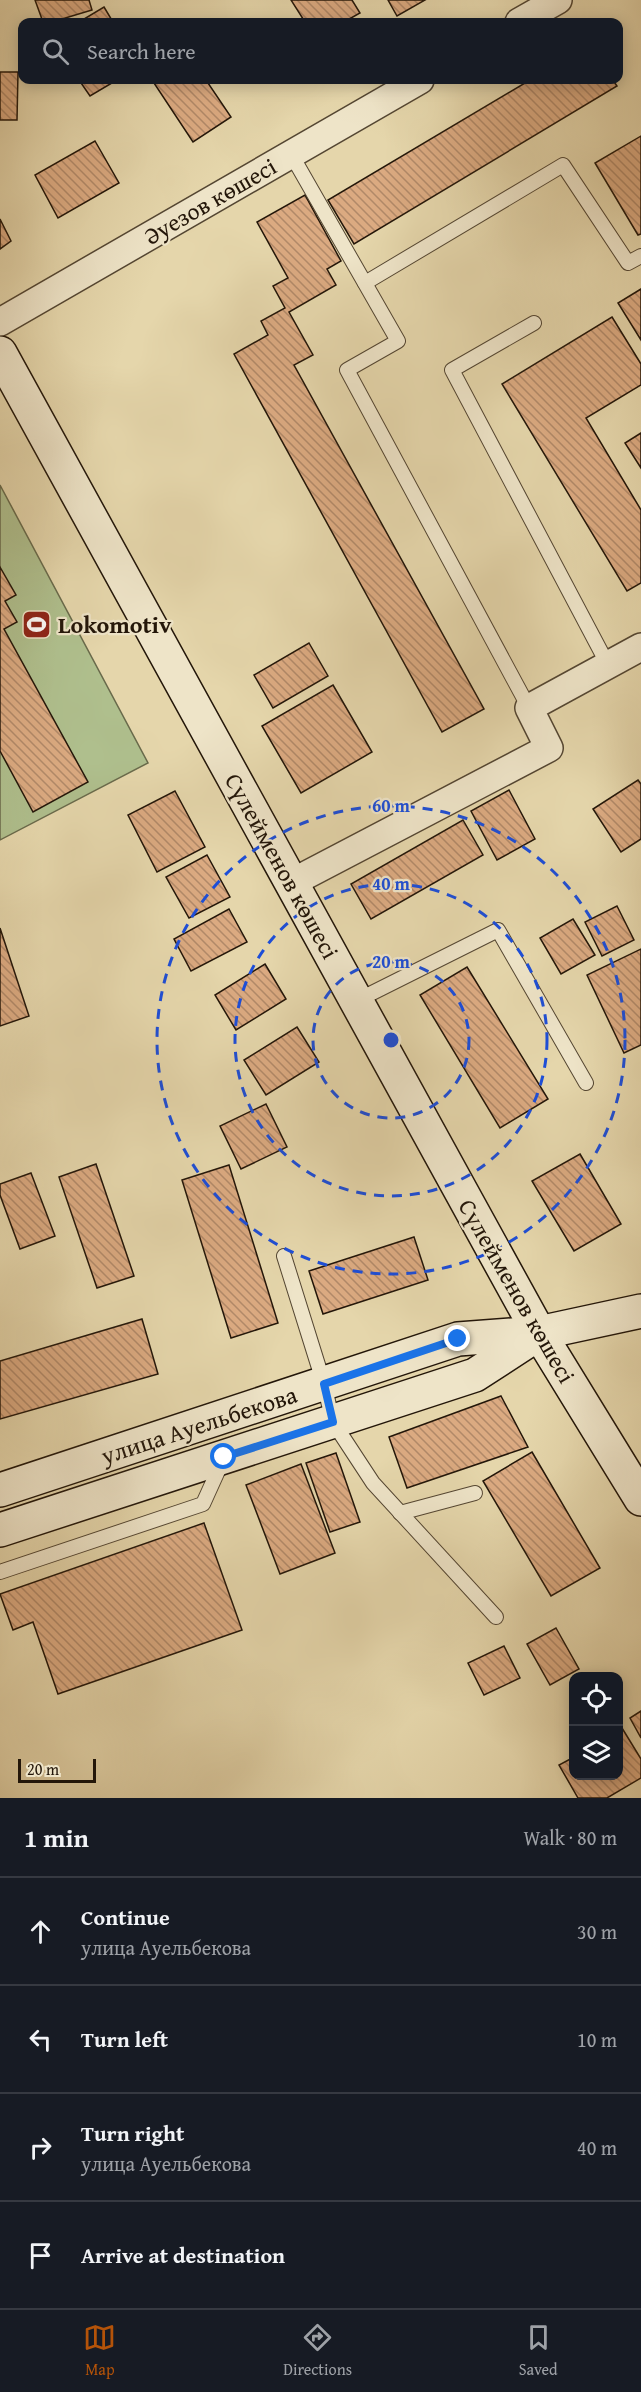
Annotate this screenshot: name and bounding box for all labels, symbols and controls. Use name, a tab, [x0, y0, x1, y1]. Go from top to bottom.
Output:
search box	[18, 18, 623, 84]
icon: search	[39, 35, 72, 68]
text: Search here	[87, 35, 196, 67]
street label: Әуезов көшесі	[137, 149, 283, 253]
place label: Lokomotiv	[58, 607, 172, 642]
sports icon: Lokomotiv	[21, 608, 53, 640]
street label: Сүлейменов көшесі	[216, 767, 348, 966]
text: 60 m	[372, 792, 411, 819]
text: 40 m	[372, 870, 411, 897]
text: 20 m	[372, 948, 411, 975]
centre of rings	[381, 1030, 401, 1050]
street label: Сүлейменов көшесі	[450, 1192, 584, 1390]
route end	[444, 1325, 470, 1351]
street label: улица Ауельбекова	[96, 1377, 302, 1473]
route start	[210, 1443, 236, 1469]
map controls	[569, 1672, 623, 1780]
button: locate	[569, 1672, 623, 1726]
button: layers	[569, 1726, 623, 1780]
scale bar	[18, 1756, 96, 1784]
text: 20 m	[27, 1757, 59, 1781]
text: 1 min	[24, 1818, 89, 1857]
text: Walk · 80 m	[523, 1823, 617, 1852]
text: Continue	[81, 1901, 170, 1933]
icon: ahead	[24, 1915, 57, 1948]
text: 30 m	[577, 1917, 617, 1946]
text: улица Ауельбекова	[81, 1933, 251, 1962]
icon: left	[24, 2023, 57, 2056]
text: Turn left	[81, 2023, 168, 2055]
text: 10 m	[577, 2025, 617, 2054]
text: Turn right	[81, 2117, 184, 2149]
icon: right	[24, 2131, 57, 2164]
text: 40 m	[577, 2133, 617, 2162]
text: улица Ауельбекова	[81, 2149, 251, 2178]
icon: arrive	[24, 2239, 57, 2272]
text: Arrive at destination	[81, 2239, 285, 2271]
tab: Map	[83, 2321, 116, 2381]
tab: Directions	[283, 2321, 352, 2381]
tab: Saved	[519, 2321, 558, 2381]

